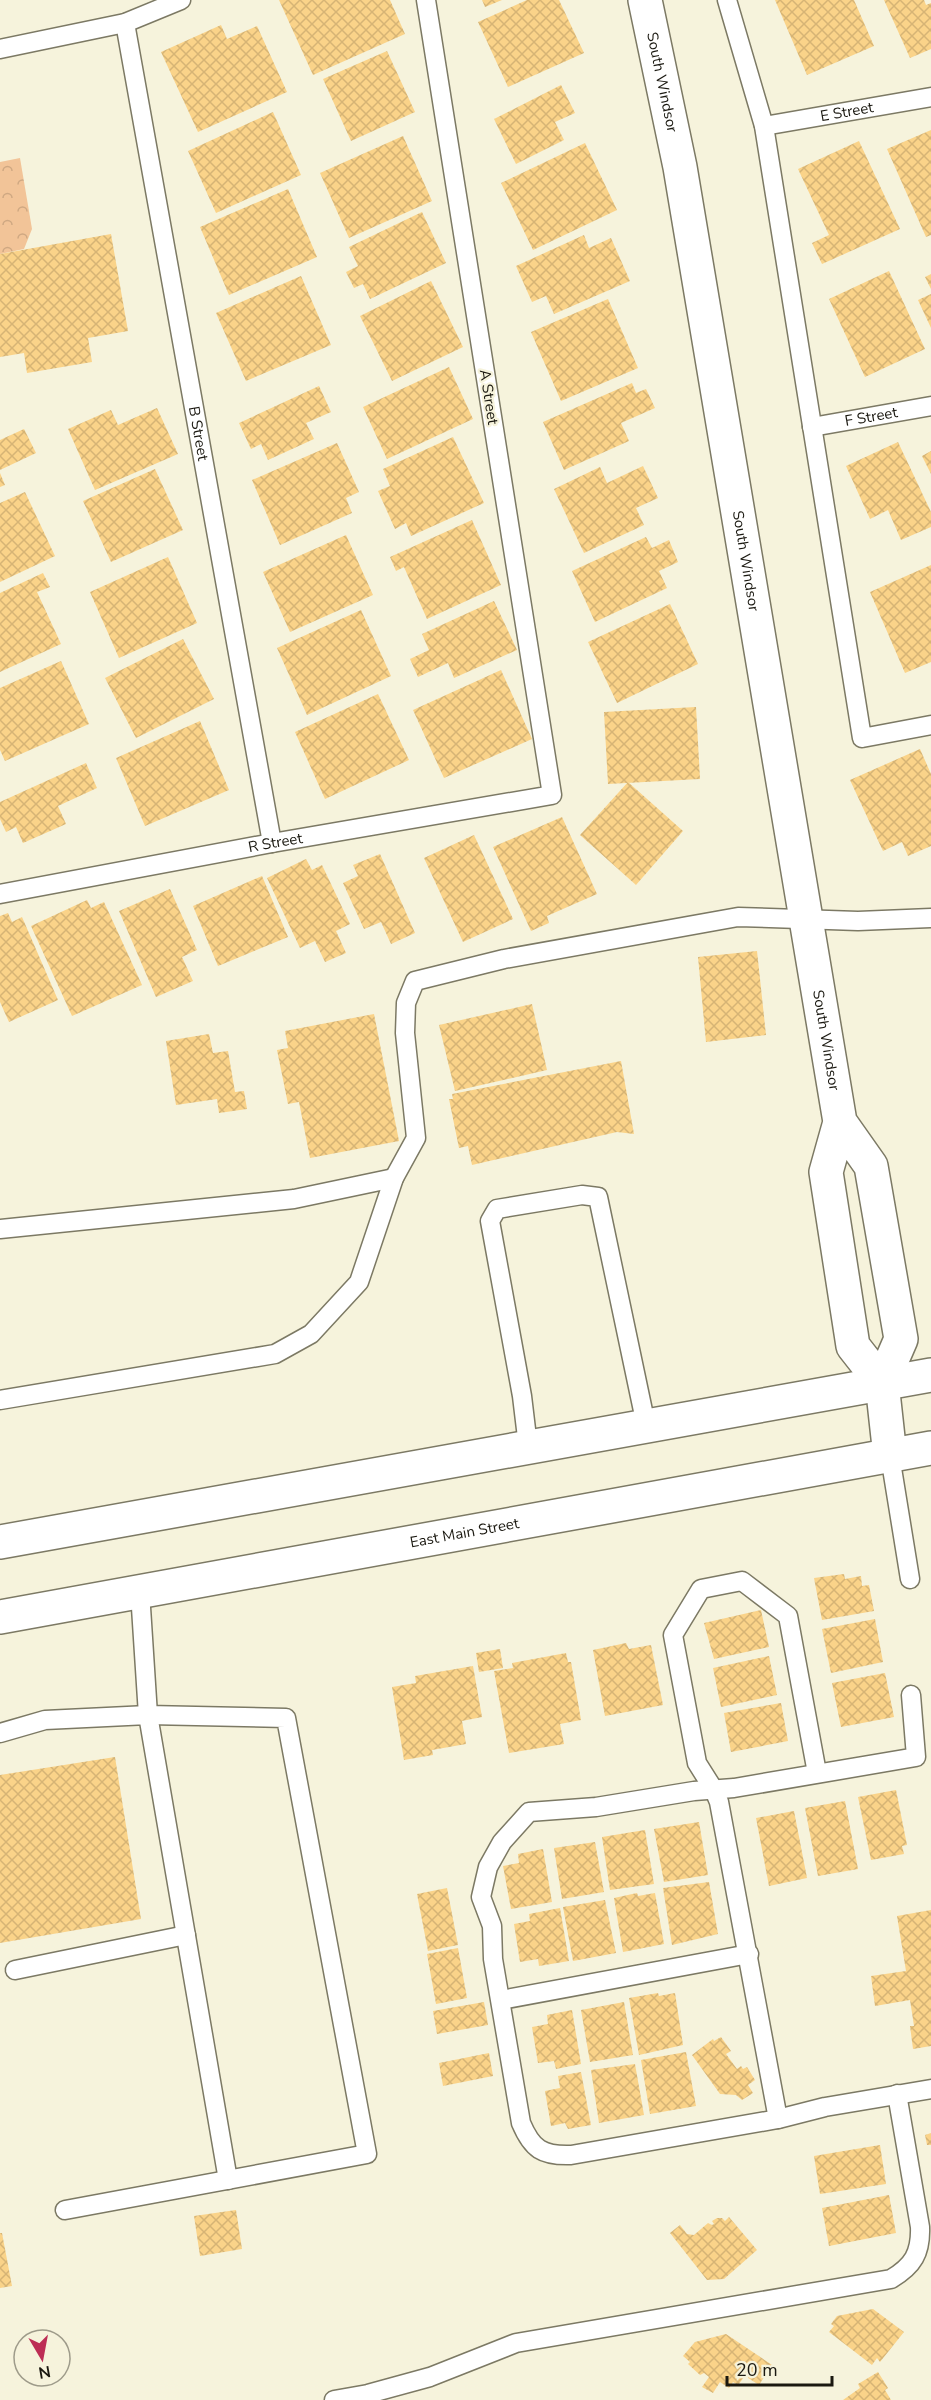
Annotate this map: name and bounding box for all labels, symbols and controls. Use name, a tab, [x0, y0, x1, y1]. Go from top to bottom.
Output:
street label: South Windsor	[642, 30, 683, 135]
street label: E Street	[819, 97, 876, 126]
street label: A Street	[475, 368, 503, 427]
street label: F Street	[843, 402, 900, 431]
street label: B Street	[184, 405, 213, 463]
street label: South Windsor	[728, 509, 764, 613]
street label: R Street	[246, 828, 305, 857]
street label: South Windsor	[808, 988, 845, 1093]
street label: East Main Street	[408, 1513, 521, 1552]
north arrow	[12, 2328, 72, 2388]
scale bar	[727, 2349, 832, 2387]
text: 20 m	[736, 2358, 778, 2382]
text: N	[37, 2360, 52, 2384]

